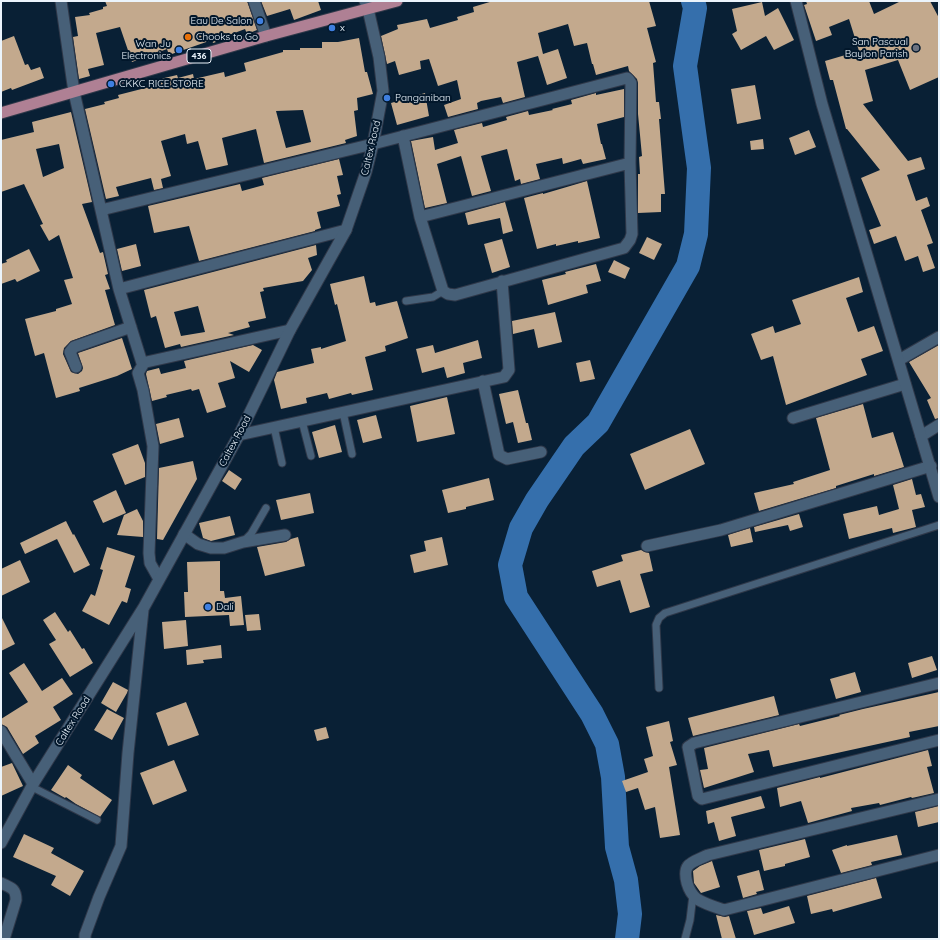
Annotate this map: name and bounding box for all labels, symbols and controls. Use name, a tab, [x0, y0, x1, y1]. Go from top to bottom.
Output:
place label: Eau De Salon	[191, 15, 252, 27]
marker: Eau De Salon	[255, 16, 265, 26]
place label: x	[340, 22, 345, 34]
marker: x	[327, 23, 337, 33]
place label: Chooks to Go	[196, 31, 258, 43]
marker: Chooks to Go	[183, 32, 193, 42]
place label: San Pascual Baylon Parish	[845, 36, 908, 60]
place label: Wan Ju Electronics	[121, 38, 171, 62]
marker: San Pascual Baylon Parish	[911, 43, 921, 53]
marker: Wan Ju Electronics	[174, 45, 184, 55]
road number: 436	[187, 49, 211, 63]
place label: CKKC RICE STORE	[119, 78, 204, 90]
marker: CKKC RICE STORE	[106, 79, 116, 89]
place label: Panganiban	[395, 92, 451, 104]
marker: Panganiban	[382, 93, 392, 103]
street label: Caltex Road	[359, 119, 383, 177]
street label: Caltex Road	[217, 413, 253, 469]
place label: Dali	[216, 601, 234, 613]
marker: Dali	[203, 602, 213, 612]
street label: Caltex Road	[53, 694, 93, 748]

